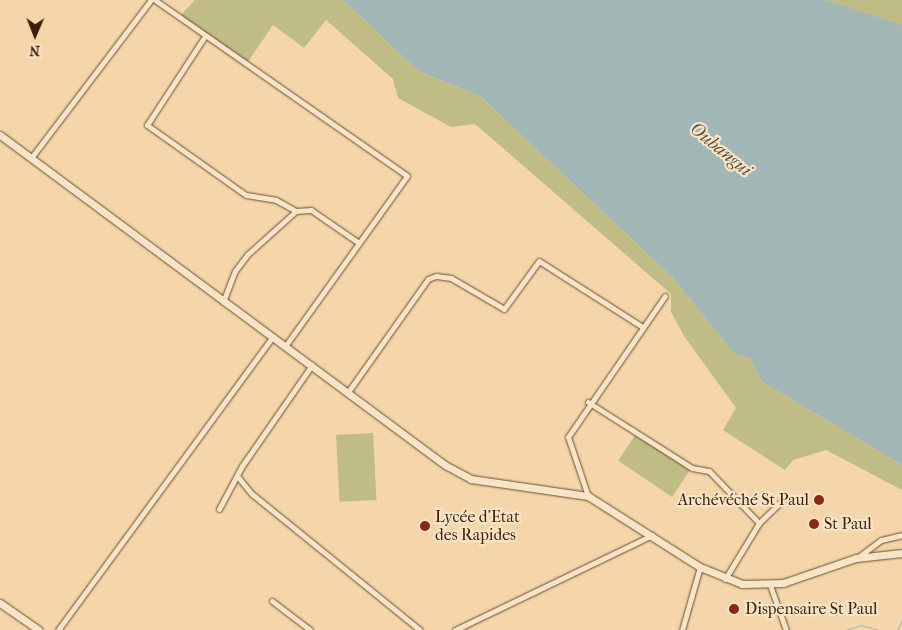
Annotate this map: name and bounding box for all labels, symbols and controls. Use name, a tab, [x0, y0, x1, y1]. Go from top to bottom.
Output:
north arrow	[10, 10, 60, 60]
text: N	[29, 42, 40, 59]
water label: Oubangui	[685, 119, 755, 181]
place label: Archévéché St Paul	[678, 490, 809, 510]
marker: Archévéché St Paul	[813, 494, 825, 506]
place label: Lycée d'Etat des Rapides	[435, 507, 520, 545]
place label: St Paul	[824, 514, 872, 534]
marker: St Paul	[808, 518, 820, 530]
marker: Lycée d'Etat des Rapides	[419, 520, 431, 532]
place label: Dispensaire St Paul	[745, 599, 878, 619]
marker: Dispensaire St Paul	[727, 602, 741, 616]

